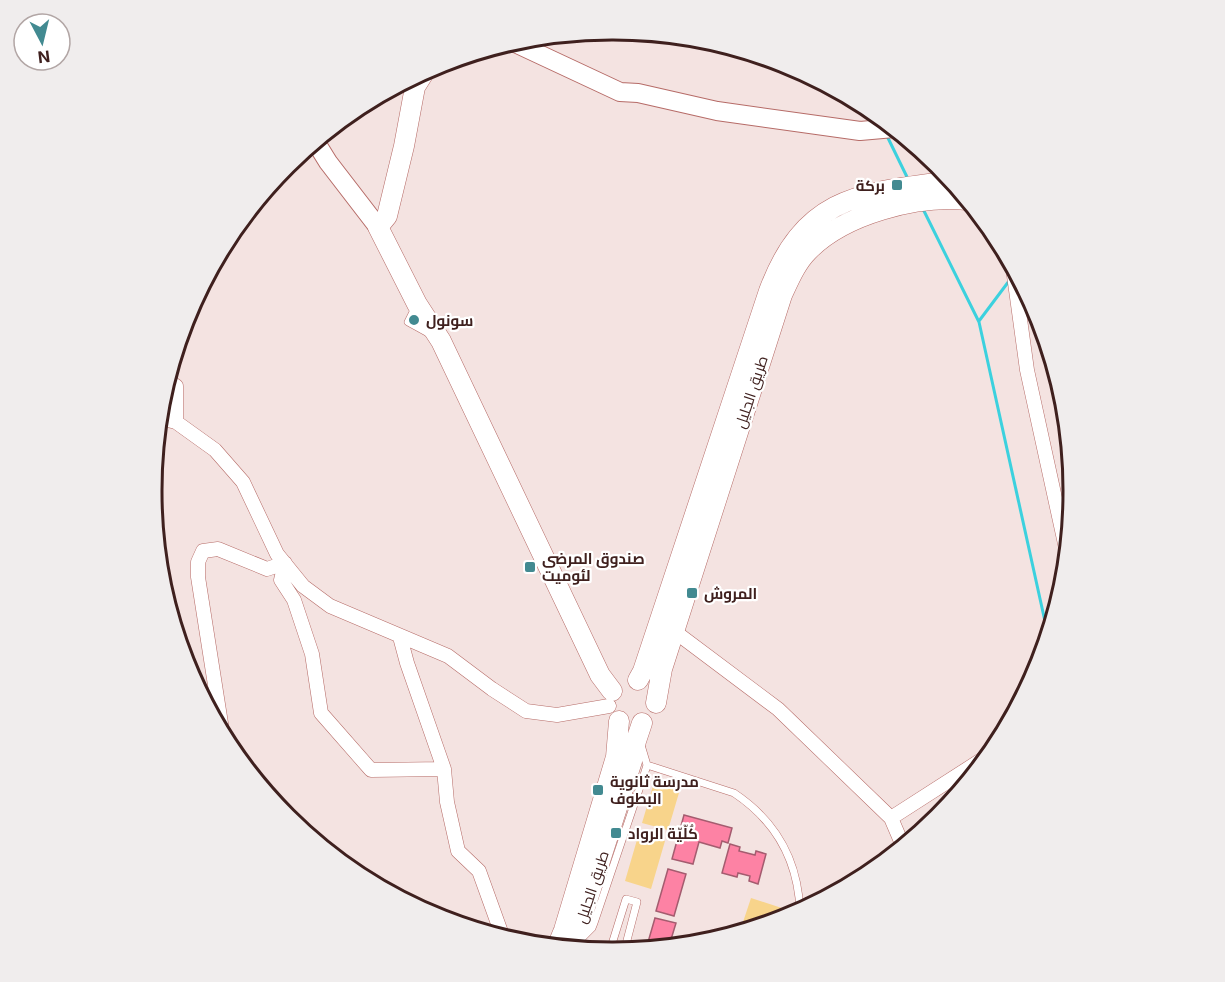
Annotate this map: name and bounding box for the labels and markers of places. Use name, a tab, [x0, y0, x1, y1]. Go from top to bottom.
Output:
place label: بركة	[856, 176, 885, 195]
marker: بركة	[890, 178, 904, 192]
place label: سونول	[426, 311, 473, 330]
marker: سونول	[407, 313, 421, 327]
place label: صندوق المرضى لئوميت	[542, 549, 645, 585]
marker: صندوق المرضى لئوميت	[523, 560, 537, 574]
place label: المروش	[704, 584, 757, 603]
marker: المروش	[685, 586, 699, 600]
place label: مدرسة ثانوية البطوف	[610, 772, 699, 808]
marker: مدرسة ثانوية البطوف	[591, 783, 605, 797]
place label: كُلّيّة الرواد	[628, 824, 698, 843]
marker: كُلّيّة الرواد	[609, 826, 623, 840]

